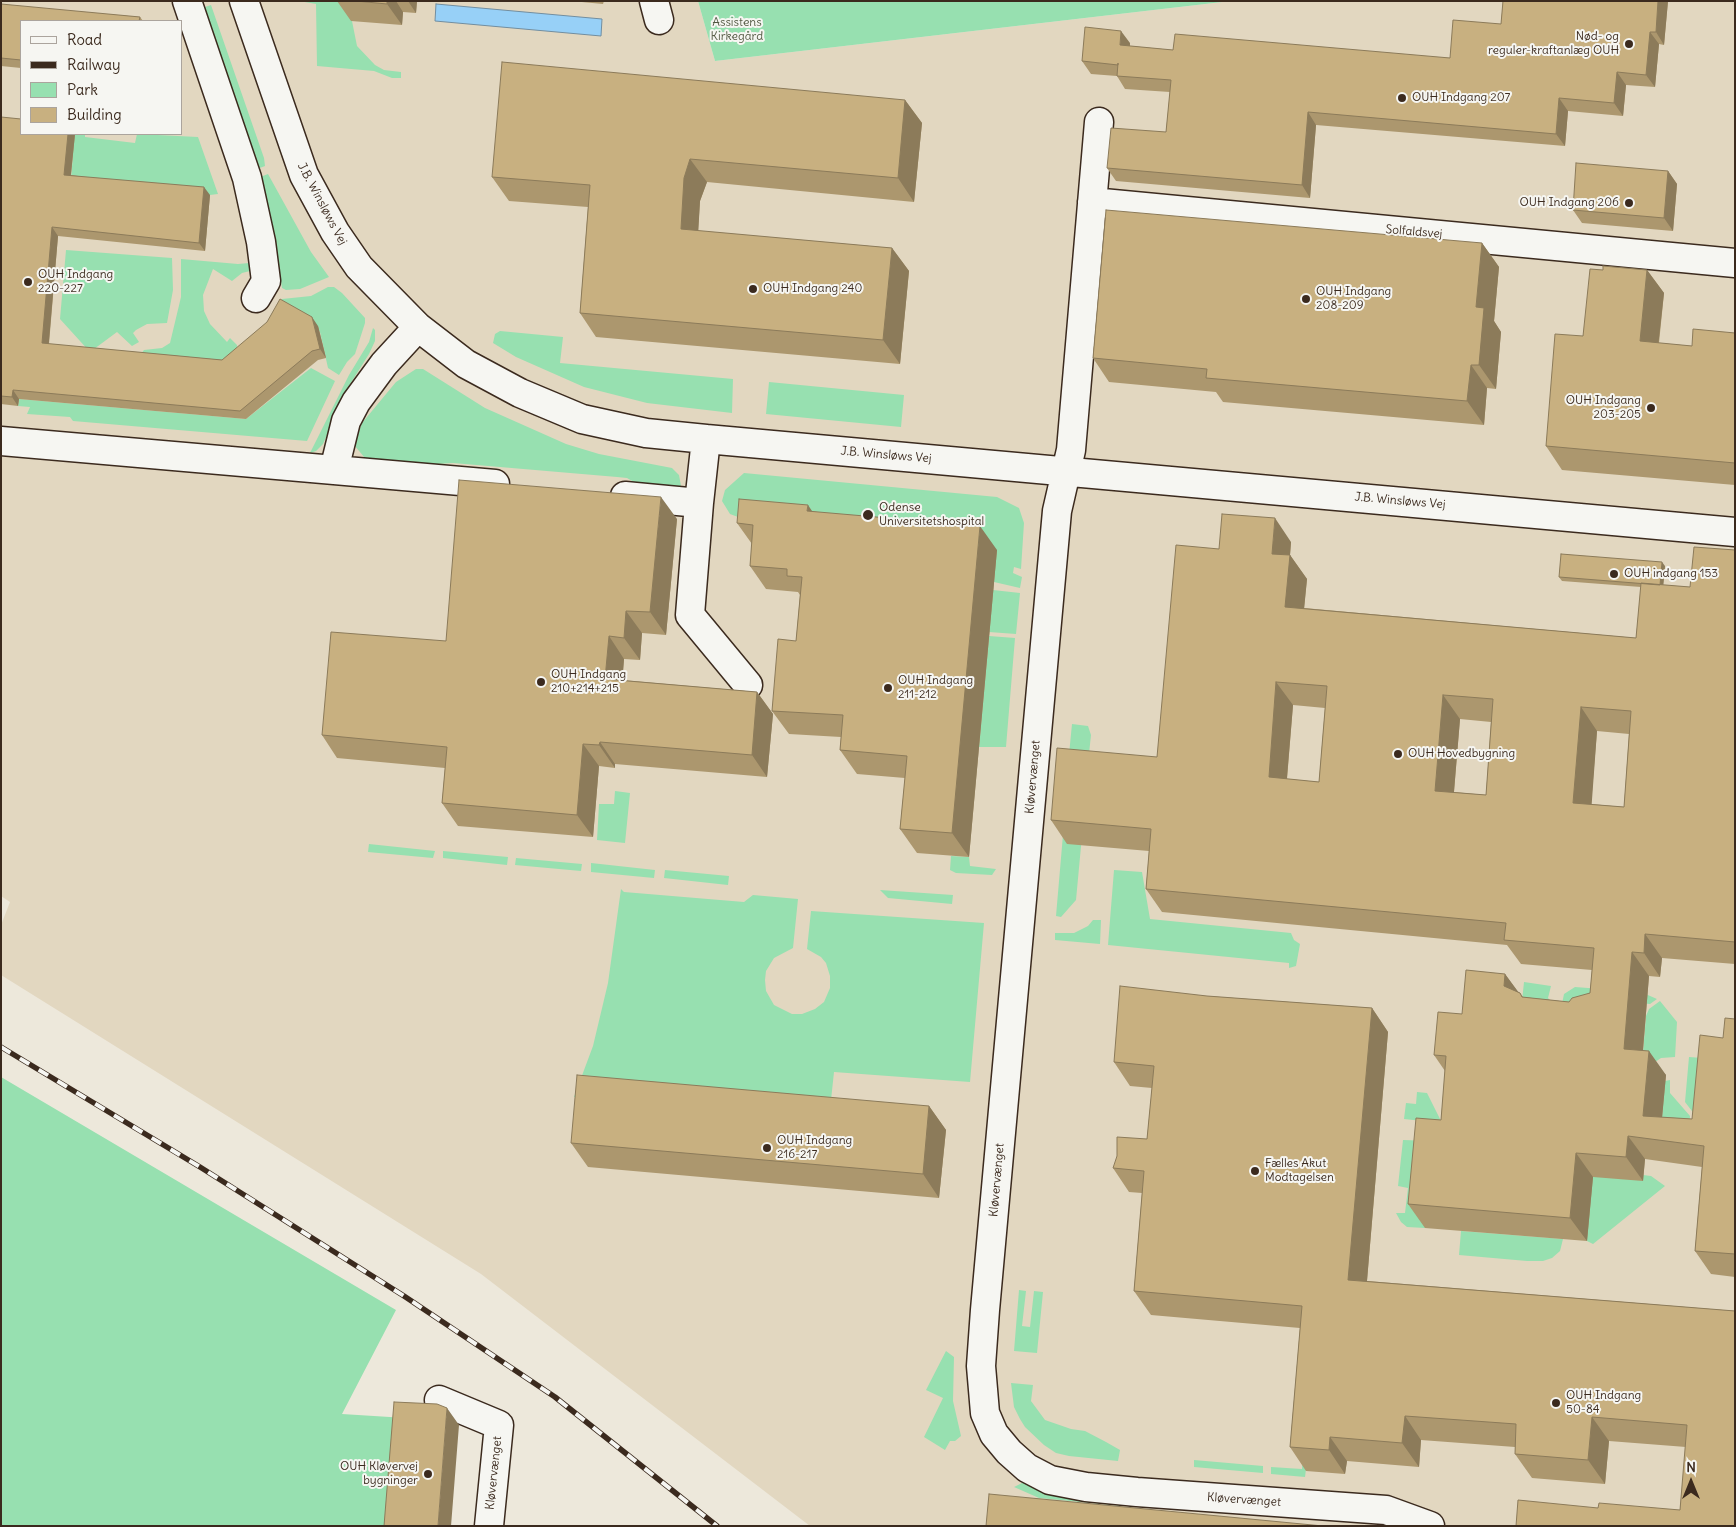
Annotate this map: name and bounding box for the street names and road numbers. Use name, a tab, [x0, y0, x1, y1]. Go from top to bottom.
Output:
street label: J.B. Winsløws Vej	[294, 160, 350, 248]
street label: Solfaldsvej	[1385, 222, 1443, 242]
street label: J.B. Winsløws Vej	[840, 444, 932, 466]
street label: J.B. Winsløws Vej	[1354, 490, 1446, 512]
street label: Kløvervænget	[1023, 739, 1043, 815]
street label: Kløvervænget	[987, 1142, 1007, 1218]
street label: Kløvervænget	[483, 1435, 505, 1511]
street label: Kløvervænget	[1207, 1490, 1281, 1510]

